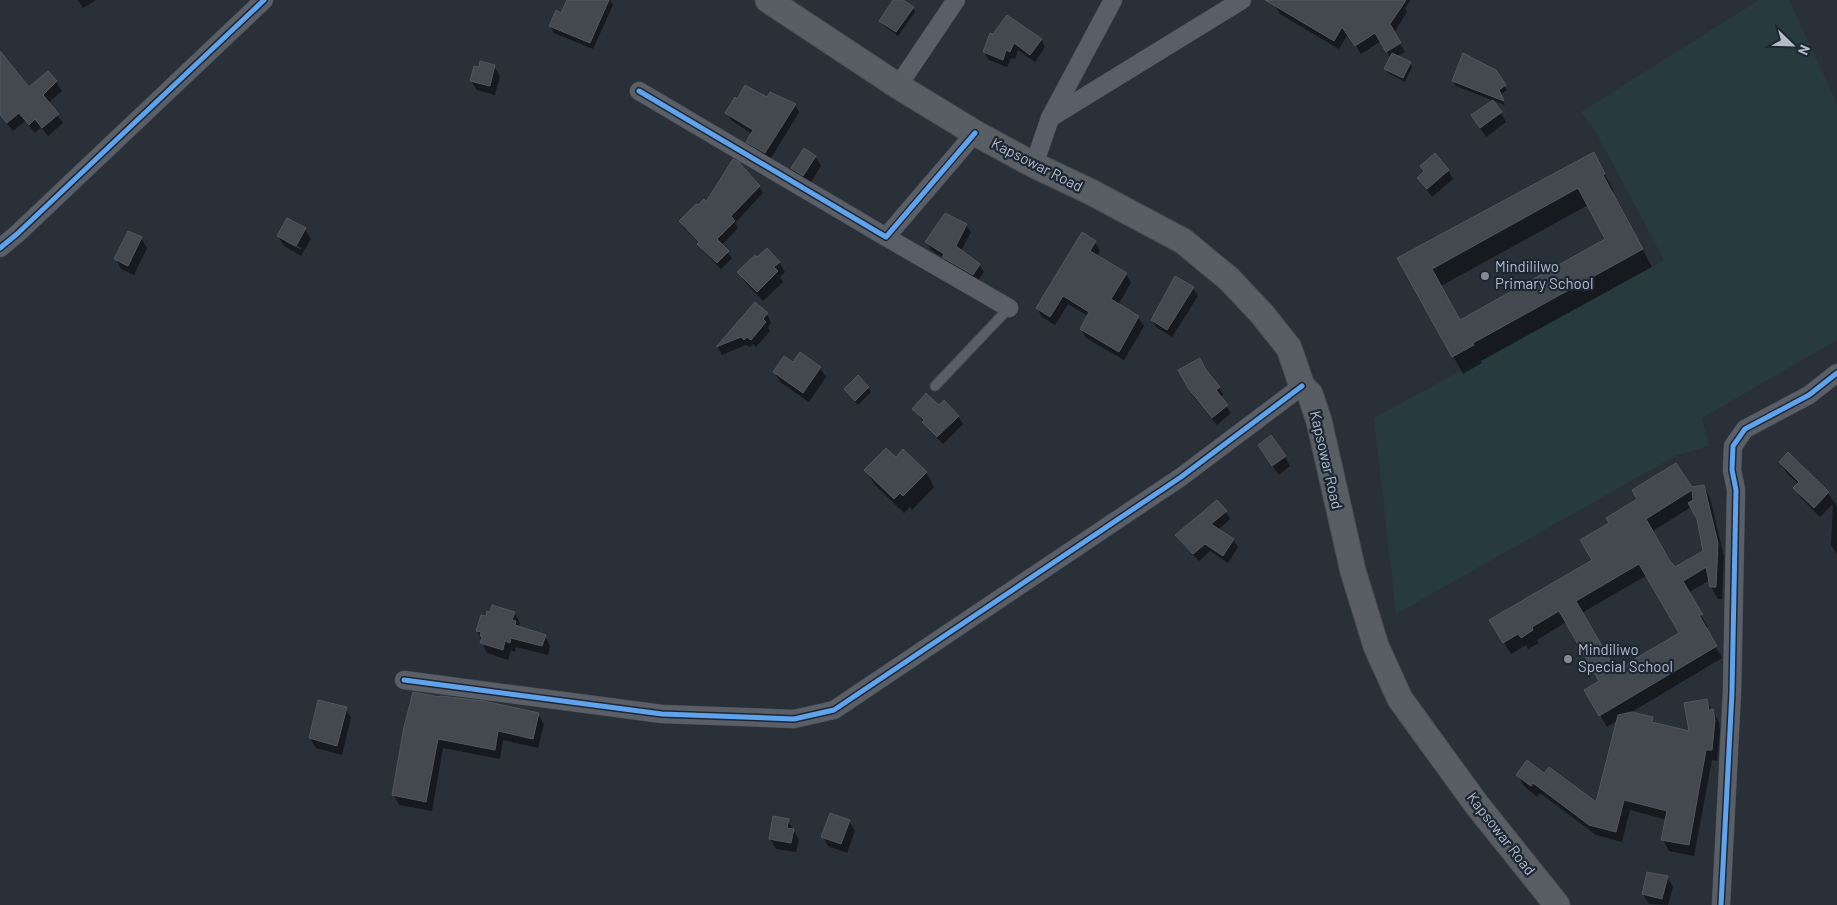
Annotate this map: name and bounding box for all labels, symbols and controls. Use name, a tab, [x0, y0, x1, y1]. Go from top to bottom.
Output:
north arrow	[1767, 20, 1817, 70]
text: N	[1795, 43, 1814, 58]
street label: Kapsowar Road	[989, 133, 1086, 195]
place label: Mindililwo Primary School	[1495, 257, 1593, 292]
marker: Mindililwo Primary School	[1479, 270, 1491, 282]
street label: Kapsowar Road	[1307, 409, 1347, 511]
place label: Mindiliwo Special School	[1578, 640, 1673, 675]
marker: Mindiliwo Special School	[1562, 653, 1574, 665]
street label: Kapsowar Road	[1464, 788, 1540, 878]

